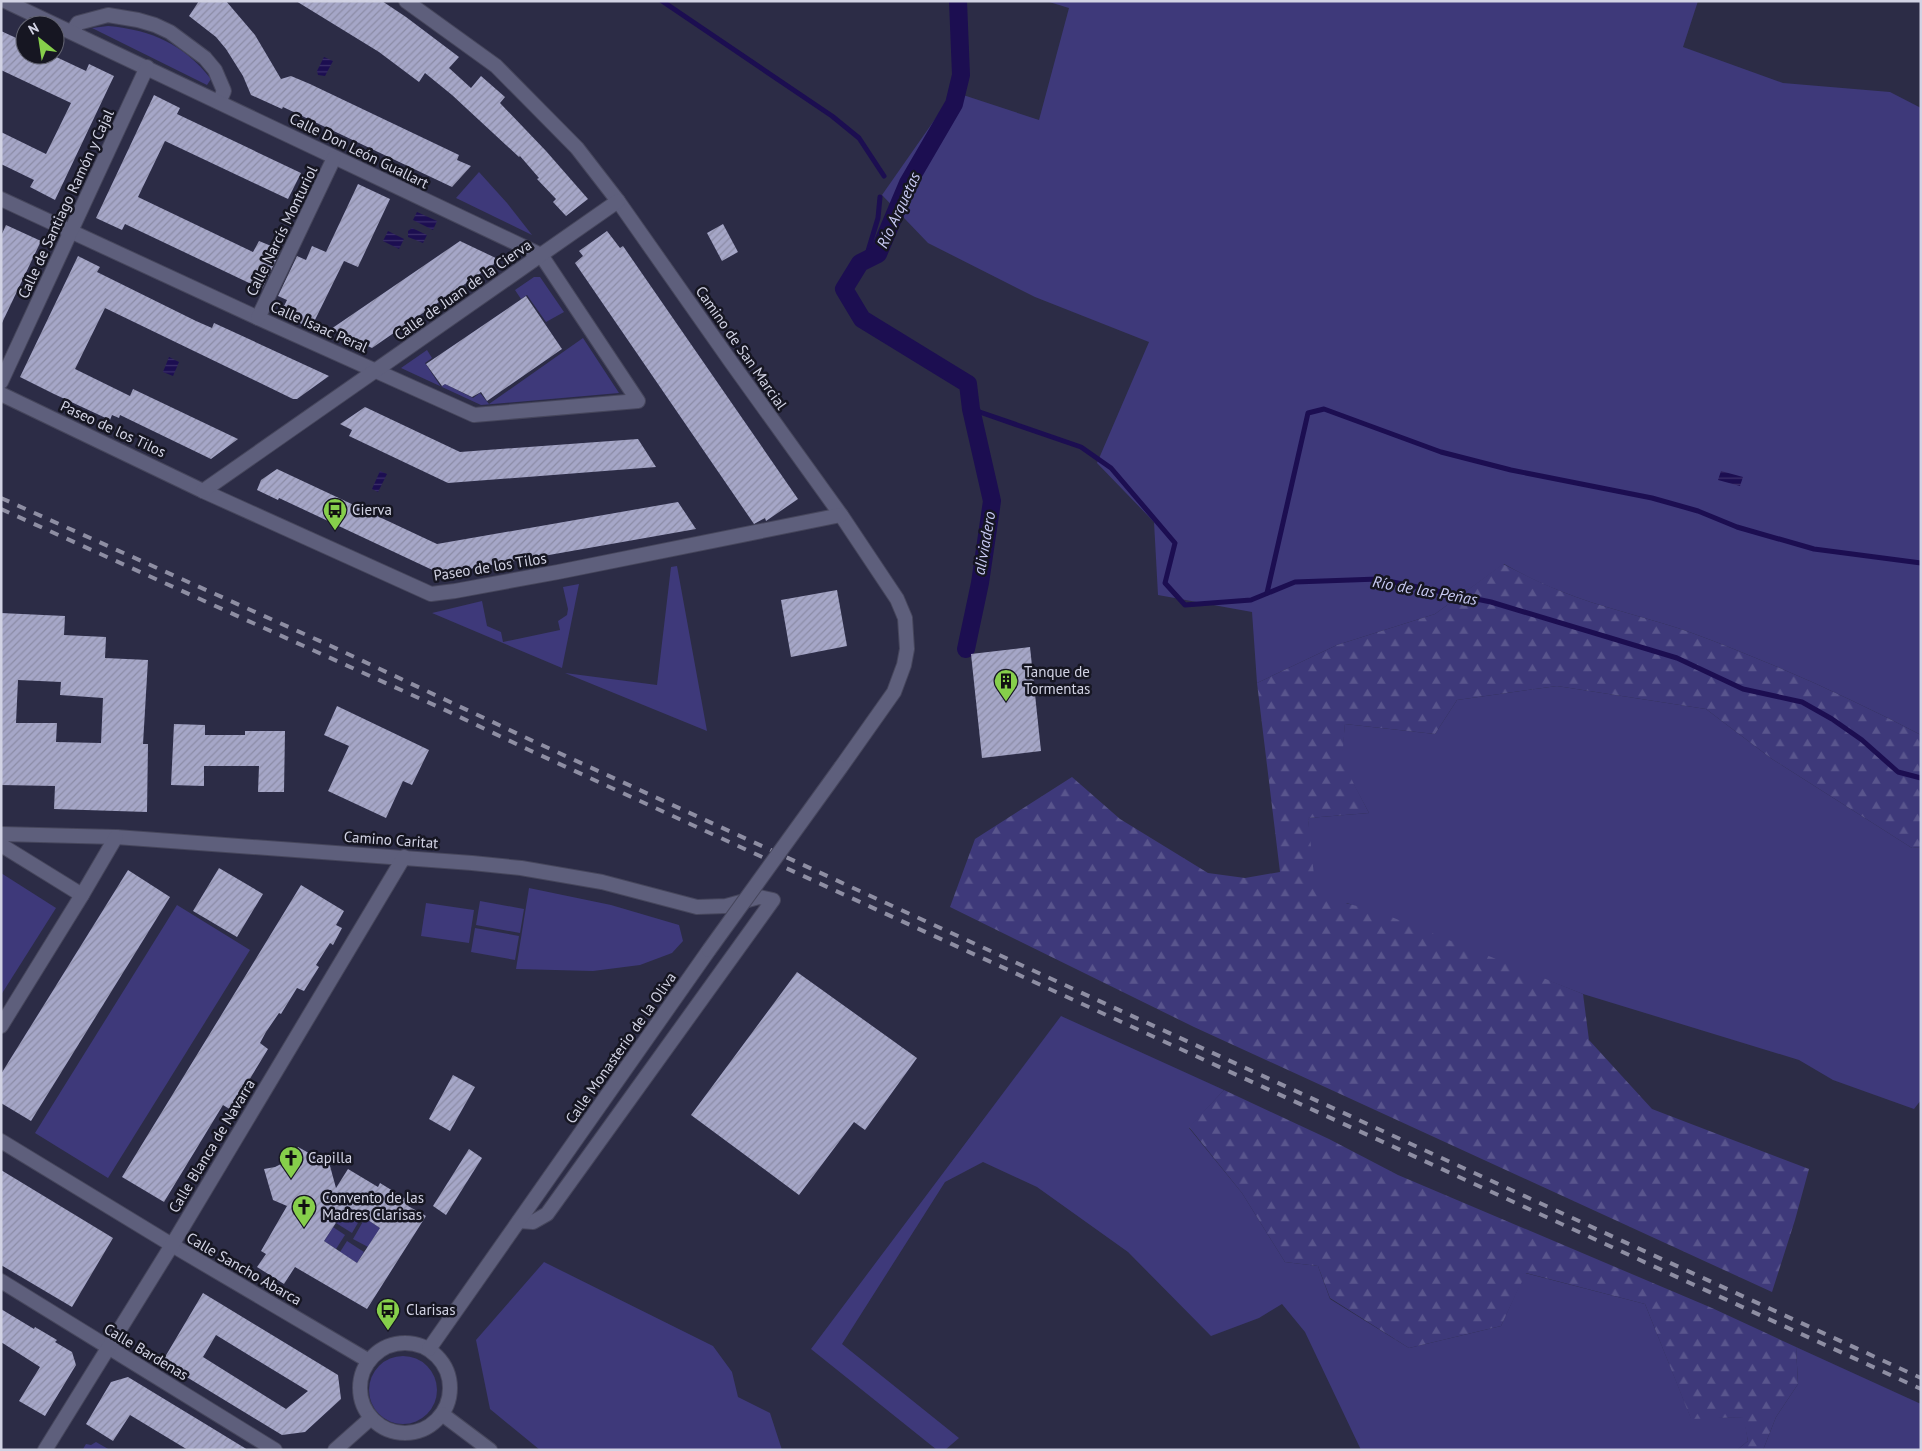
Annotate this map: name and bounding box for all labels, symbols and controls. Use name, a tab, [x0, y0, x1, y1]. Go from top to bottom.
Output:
north arrow	[15, 15, 65, 65]
text: N	[25, 19, 42, 39]
street label: Calle de Santiago Ramón y Cajal	[13, 106, 118, 301]
street label: Calle Don León Guallart	[287, 109, 432, 192]
street label: Calle Narcís Monturiol	[242, 162, 322, 299]
water label: Río Arquetas	[872, 168, 925, 251]
street label: Calle de Juan de la Cierva	[390, 235, 535, 344]
street label: Camino de San Marcial	[692, 282, 792, 414]
street label: Calle Isaac Peral	[268, 297, 371, 357]
street label: Paseo de los Tilos	[57, 396, 169, 461]
bus stop icon: Cierva	[322, 497, 348, 531]
place label: Cierva	[352, 500, 392, 519]
water label: aliviadero	[969, 510, 999, 576]
street label: Paseo de los Tilos	[432, 548, 548, 585]
water label: Río de las Peñas	[1371, 571, 1480, 609]
place label: Tanque de Tormentas	[1024, 662, 1090, 698]
building icon: Tanque de Tormentas	[993, 668, 1019, 702]
street label: Camino Caritat	[343, 827, 439, 852]
street label: Calle Monasterio de la Oliva	[561, 968, 680, 1127]
street label: Calle Blanca de Navarra	[164, 1075, 259, 1216]
church icon: Capilla	[278, 1145, 304, 1179]
place label: Capilla	[308, 1148, 352, 1167]
place label: Convento de las Madres Clarisas	[322, 1188, 424, 1224]
church icon: Convento de las Madres Clarisas	[291, 1194, 317, 1228]
street label: Calle Sancho Abarca	[183, 1228, 305, 1309]
bus stop icon: Clarisas	[375, 1297, 401, 1331]
place label: Clarisas	[406, 1300, 456, 1319]
street label: Calle Bardenas	[101, 1319, 192, 1384]

